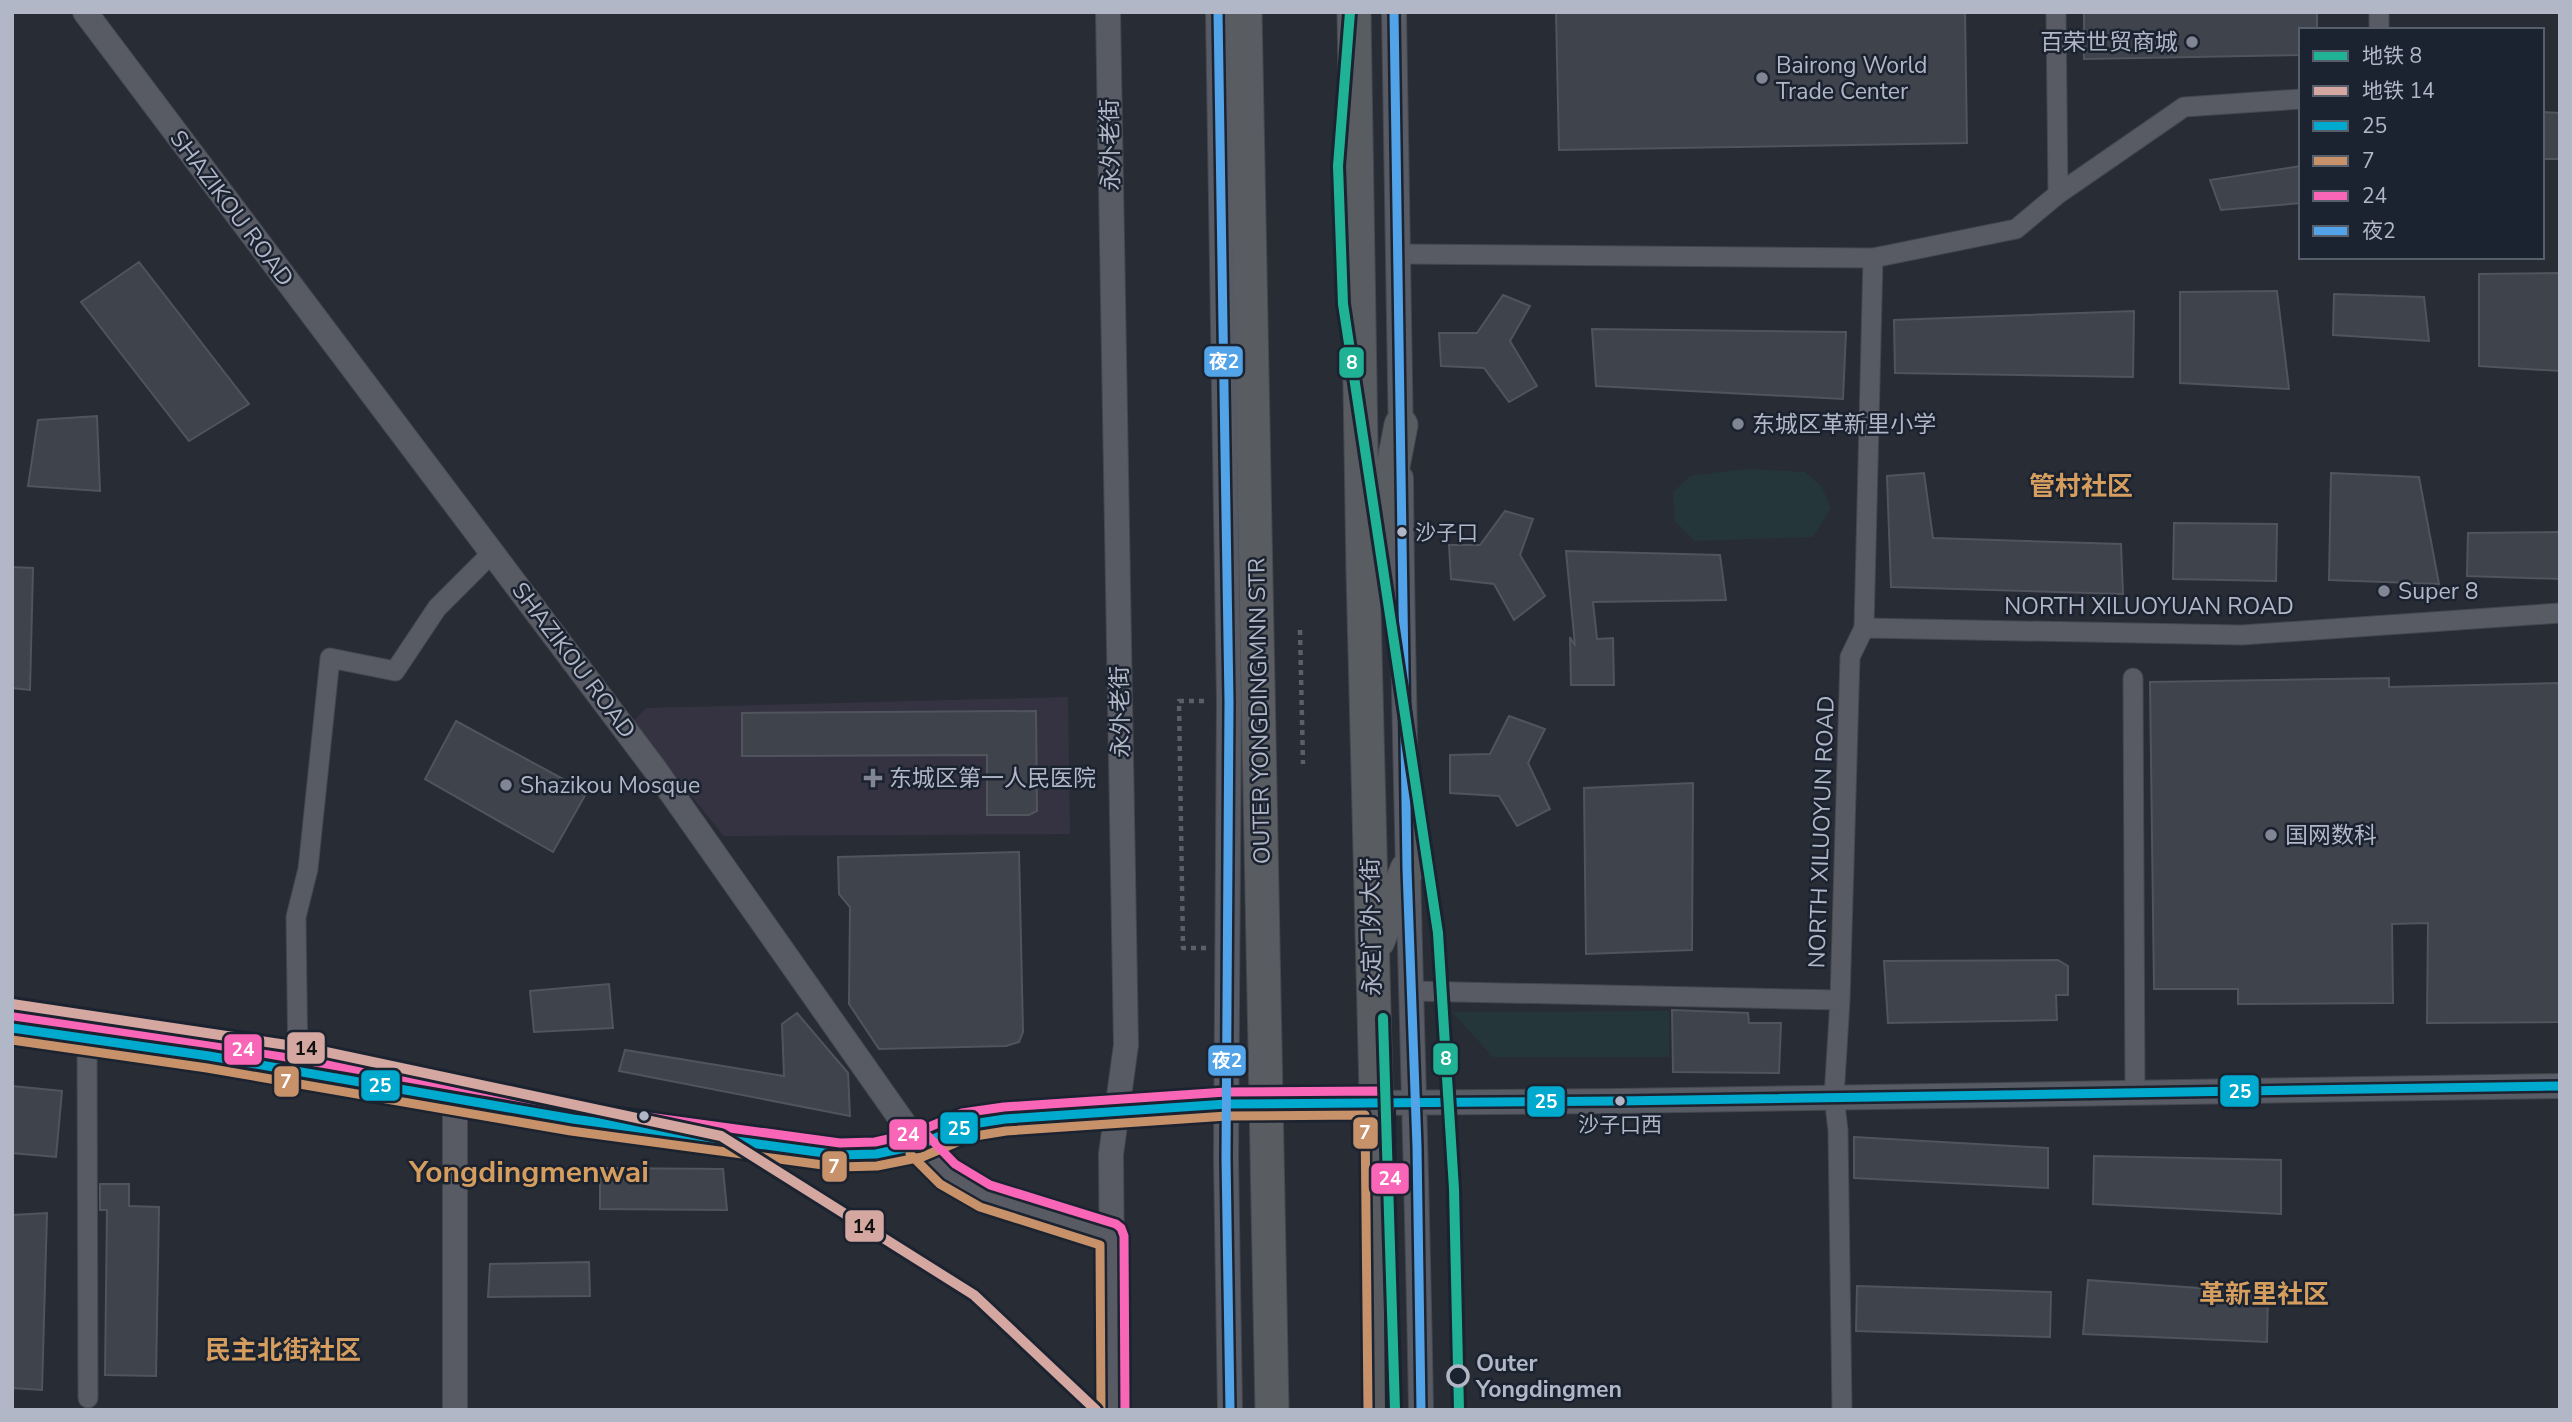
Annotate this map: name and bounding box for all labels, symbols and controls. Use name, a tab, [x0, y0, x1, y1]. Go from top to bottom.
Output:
place label: 百荣世贸商城	[2040, 27, 2178, 58]
legend	[2299, 28, 2544, 259]
marker: 百荣世贸商城	[2184, 34, 2200, 50]
text: 地铁 8	[2362, 42, 2422, 70]
place label: Bairong World Trade Center	[1776, 50, 1928, 107]
marker: Bairong World Trade Center	[1754, 70, 1770, 86]
text: 地铁 14	[2362, 77, 2435, 105]
street label: 永外老街	[1094, 99, 1127, 191]
text: 25	[2362, 112, 2387, 140]
street label: SHAZIKOU ROAD	[163, 124, 301, 293]
text: 7	[2362, 147, 2375, 175]
text: 24	[2362, 182, 2387, 210]
text: 夜2	[2362, 217, 2396, 245]
line badge: 夜2	[1203, 345, 1244, 378]
line badge: 8	[1338, 346, 1365, 379]
text: 夜2	[1209, 349, 1239, 375]
text: 8	[1346, 350, 1358, 376]
place label: 东城区革新里小学	[1752, 409, 1936, 440]
marker: 东城区革新里小学	[1730, 416, 1746, 432]
district label: 管村社区	[2029, 469, 2133, 504]
place label: 沙子口	[1415, 519, 1478, 547]
marker: 沙子口	[1395, 525, 1409, 539]
street label: OUTER YONGDINGMNN STR	[1241, 558, 1278, 864]
street label: SHAZIKOU ROAD	[505, 576, 643, 745]
place label: Super 8	[2398, 576, 2479, 607]
marker: Super 8	[2376, 583, 2392, 599]
street label: NORTH XILUOYUAN ROAD	[2004, 591, 2294, 622]
street label: 永外老街	[1104, 666, 1137, 758]
street label: NORTH XILUOYUN ROAD	[1801, 695, 1842, 969]
place label: 东城区第一人民医院	[889, 763, 1096, 794]
marker: 东城区第一人民医院	[863, 768, 883, 788]
place label: Shazikou Mosque	[520, 770, 700, 801]
marker: Shazikou Mosque	[498, 777, 514, 793]
place label: 国网数科	[2285, 820, 2377, 851]
marker: 国网数科	[2263, 827, 2279, 843]
street label: 永定门外大街	[1355, 858, 1388, 996]
line badge: 14	[286, 1031, 326, 1065]
line badge: 24	[223, 1033, 263, 1066]
text: 14	[295, 1036, 317, 1062]
text: 24	[232, 1037, 254, 1063]
line badge: 8	[1432, 1042, 1459, 1076]
line badge: 夜2	[1207, 1044, 1247, 1077]
text: 8	[1440, 1046, 1452, 1072]
text: 夜2	[1212, 1048, 1242, 1074]
line badge: 7	[273, 1065, 300, 1098]
text: 7	[280, 1069, 292, 1095]
line badge: 25	[360, 1069, 401, 1102]
text: 25	[369, 1073, 391, 1099]
line badge: 25	[2219, 1074, 2260, 1108]
text: 25	[2229, 1079, 2251, 1105]
line badge: 25	[1526, 1085, 1566, 1118]
text: 25	[1535, 1089, 1557, 1115]
marker: 沙子口西	[1613, 1094, 1627, 1108]
unlabelled marker	[637, 1109, 651, 1123]
line badge: 25	[939, 1111, 979, 1145]
place label: 沙子口西	[1578, 1111, 1662, 1139]
text: 25	[948, 1116, 970, 1142]
line badge: 7	[1352, 1116, 1379, 1150]
line badge: 24	[888, 1118, 928, 1151]
text: 7	[1359, 1120, 1371, 1146]
text: 24	[897, 1122, 919, 1148]
line badge: 7	[821, 1150, 848, 1183]
district label: Yongdingmenwai	[408, 1152, 649, 1193]
text: 7	[828, 1154, 840, 1180]
line badge: 24	[1370, 1162, 1410, 1195]
text: 24	[1379, 1166, 1401, 1192]
line badge: 14	[844, 1209, 885, 1243]
text: 14	[853, 1214, 875, 1240]
district label: 革新里社区	[2199, 1277, 2329, 1312]
district label: 民主北街社区	[205, 1333, 361, 1368]
place label: Outer Yongdingmen	[1475, 1348, 1622, 1405]
marker: Outer Yongdingmen	[1447, 1365, 1469, 1387]

